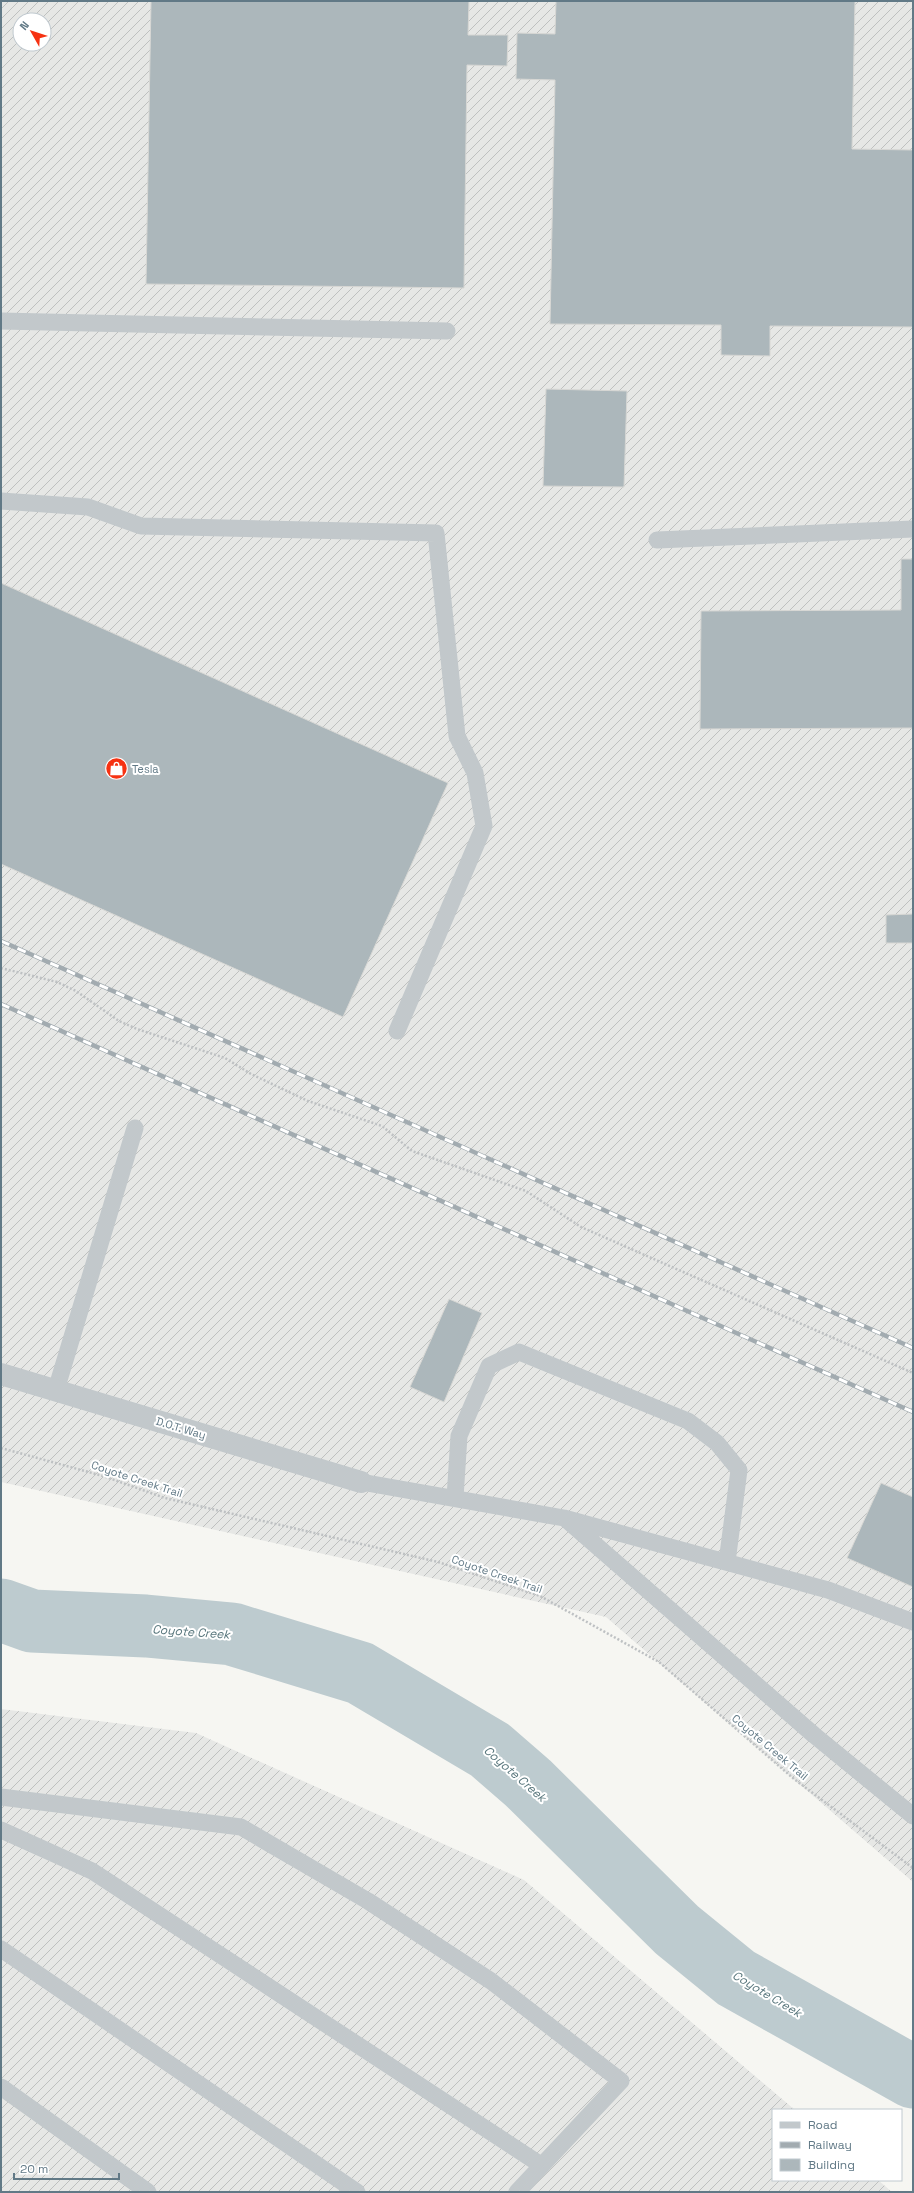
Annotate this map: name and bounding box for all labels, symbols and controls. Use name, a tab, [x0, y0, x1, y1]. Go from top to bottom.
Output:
north arrow	[12, 12, 52, 52]
text: N	[16, 18, 32, 33]
shop icon: Tesla	[103, 756, 129, 782]
place label: Tesla	[132, 762, 159, 776]
street label: D.O.T. Way	[154, 1414, 208, 1442]
street label: Coyote Creek Trail	[90, 1458, 184, 1500]
street label: Coyote Creek Trail	[450, 1552, 544, 1596]
water label: Coyote Creek	[152, 1621, 232, 1643]
street label: Coyote Creek Trail	[729, 1711, 811, 1783]
water label: Coyote Creek	[480, 1742, 551, 1807]
water label: Coyote Creek	[730, 1967, 806, 2022]
legend	[772, 2109, 902, 2181]
text: Road	[808, 2117, 837, 2133]
text: Railway	[808, 2137, 852, 2153]
scale bar	[14, 2155, 119, 2181]
text: Building	[808, 2157, 855, 2173]
text: 20 m	[20, 2161, 48, 2177]

